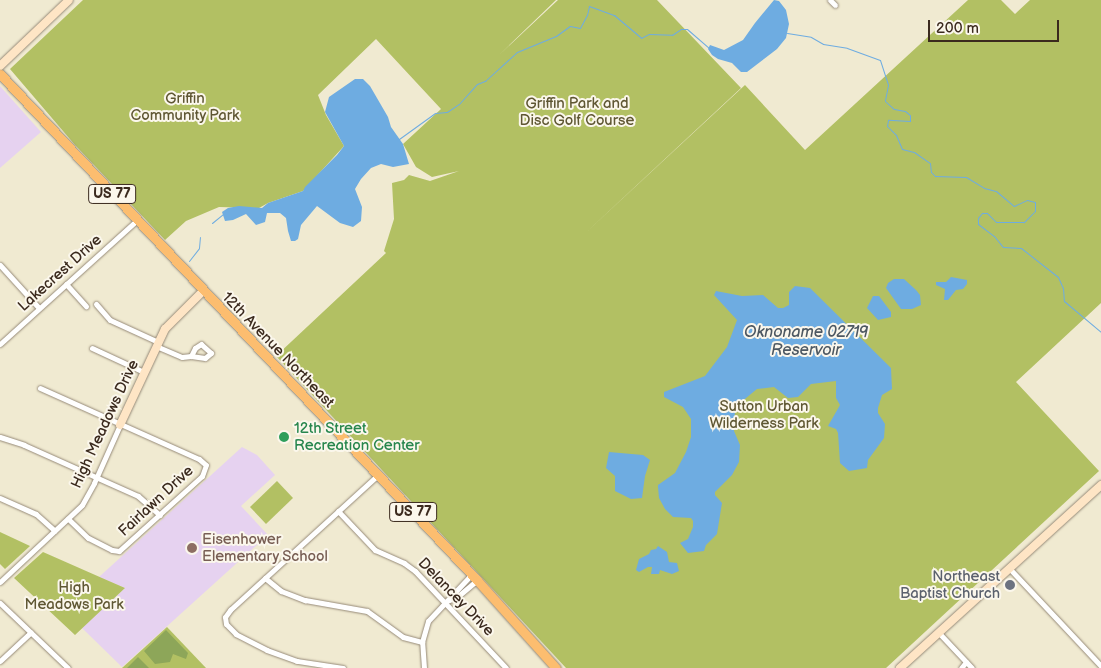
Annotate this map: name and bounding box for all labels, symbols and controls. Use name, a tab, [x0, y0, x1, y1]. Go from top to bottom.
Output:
scale bar	[931, 10, 1062, 42]
text: 200 m	[936, 19, 979, 38]
park label: Griffin Community Park	[130, 89, 240, 124]
park label: Griffin Park and Disc Golf Course	[520, 94, 634, 129]
road number: US 77	[87, 182, 137, 205]
street label: Lakecrest Drive	[15, 231, 105, 315]
street label: 12th Avenue Northeast	[218, 288, 338, 412]
water label: Oknoname 02719 Reservoir	[744, 323, 868, 361]
street label: High Meadows Drive	[67, 357, 143, 491]
park label: Sutton Urban Wilderness Park	[710, 397, 818, 432]
place label: 12th Street Recreation Center	[294, 419, 420, 454]
marker: 12th Street Recreation Center	[278, 431, 290, 443]
street label: Fairlawn Drive	[115, 462, 197, 540]
road number: US 77	[388, 501, 438, 524]
place label: Eisenhower Elementary School	[202, 530, 329, 565]
marker: Eisenhower Elementary School	[186, 542, 198, 554]
street label: Delancey Drive	[414, 554, 498, 640]
place label: Northeast Baptist Church	[900, 567, 1000, 602]
park label: High Meadows Park	[25, 578, 123, 613]
marker: Northeast Baptist Church	[1004, 579, 1016, 591]

